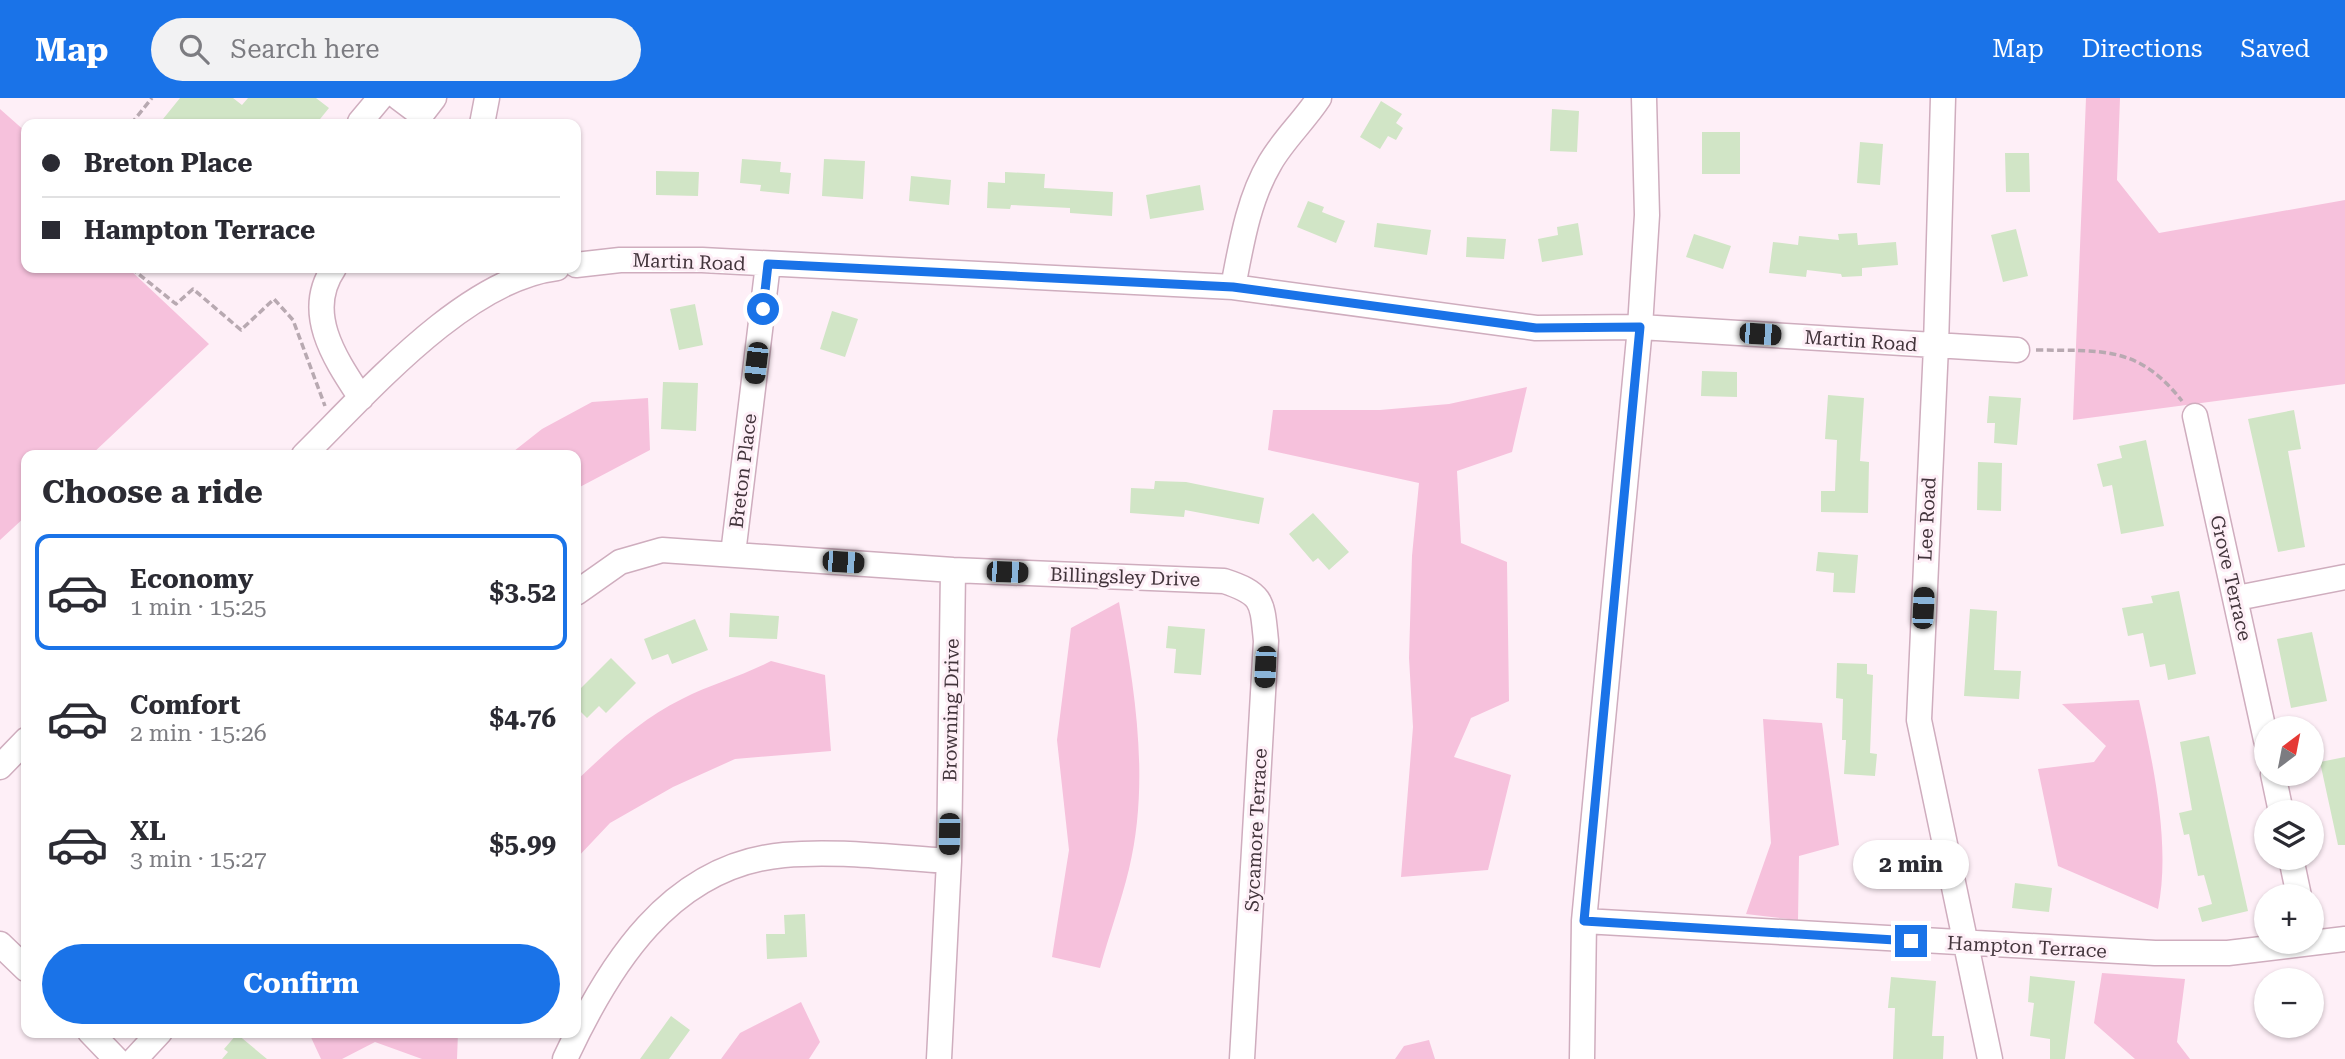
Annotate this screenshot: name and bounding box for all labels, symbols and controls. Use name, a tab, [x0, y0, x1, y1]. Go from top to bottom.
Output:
search box	[151, 18, 641, 81]
text: Map	[35, 30, 109, 69]
icon: search	[175, 30, 213, 68]
text: Search here	[231, 34, 380, 64]
text: Map	[1992, 35, 2044, 63]
text: Directions	[2082, 35, 2202, 63]
text: Saved	[2240, 35, 2310, 63]
text: Breton Place	[84, 148, 253, 178]
text: Hampton Terrace	[84, 215, 315, 245]
street label: Martin Road	[632, 249, 746, 275]
route start	[747, 293, 779, 325]
car	[1739, 322, 1782, 346]
street label: Martin Road	[1804, 326, 1918, 356]
car	[744, 341, 769, 385]
street label: Breton Place	[725, 412, 761, 530]
text: Choose a ride	[42, 473, 263, 511]
street label: Lee Road	[1913, 476, 1941, 562]
street label: Grove Terrace	[2205, 513, 2257, 643]
car	[822, 550, 865, 574]
icon: car	[46, 561, 109, 624]
car	[986, 561, 1029, 583]
street label: Billingsley Drive	[1049, 563, 1201, 591]
text: Economy	[130, 564, 253, 594]
text: $3.52	[490, 577, 556, 607]
car	[1912, 586, 1935, 630]
text: 1 min · 15:25	[130, 594, 267, 621]
street label: Browning Drive	[938, 638, 964, 782]
car	[1254, 645, 1277, 689]
icon: car	[46, 687, 109, 750]
text: Comfort	[130, 690, 240, 720]
text: $4.76	[490, 703, 556, 733]
north arrow	[2254, 716, 2324, 786]
map controls	[2254, 716, 2324, 1038]
text: 2 min · 15:26	[130, 720, 267, 747]
street label: Sycamore Terrace	[1240, 748, 1272, 912]
button: layers	[2254, 800, 2324, 870]
icon: car	[46, 813, 109, 876]
car	[939, 813, 960, 855]
text: XL	[130, 816, 166, 846]
text: $5.99	[490, 829, 556, 859]
callout: 2 min	[1853, 840, 1969, 888]
text: 3 min · 15:27	[130, 846, 267, 873]
text: 2 min	[1879, 851, 1943, 878]
button: +	[2254, 884, 2324, 954]
route end	[1895, 925, 1927, 957]
street label: Hampton Terrace	[1947, 931, 2107, 963]
button: Confirm	[42, 944, 560, 1024]
button: −	[2254, 968, 2324, 1038]

